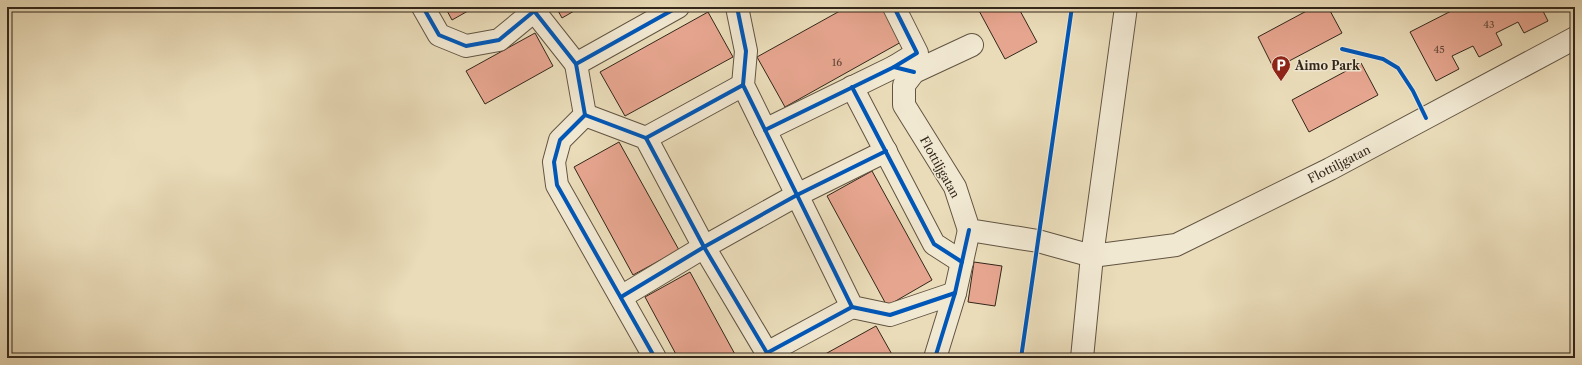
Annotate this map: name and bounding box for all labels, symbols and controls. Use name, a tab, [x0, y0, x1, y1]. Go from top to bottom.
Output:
house number: 43	[1483, 18, 1495, 31]
house number: 45	[1433, 43, 1445, 56]
parking icon: Aimo Park	[1270, 54, 1292, 82]
house number: 16	[832, 56, 842, 69]
place label: Aimo Park	[1294, 58, 1361, 73]
street label: Flottiljgatan	[917, 133, 963, 201]
street label: Flottiljgatan	[1305, 142, 1373, 186]

